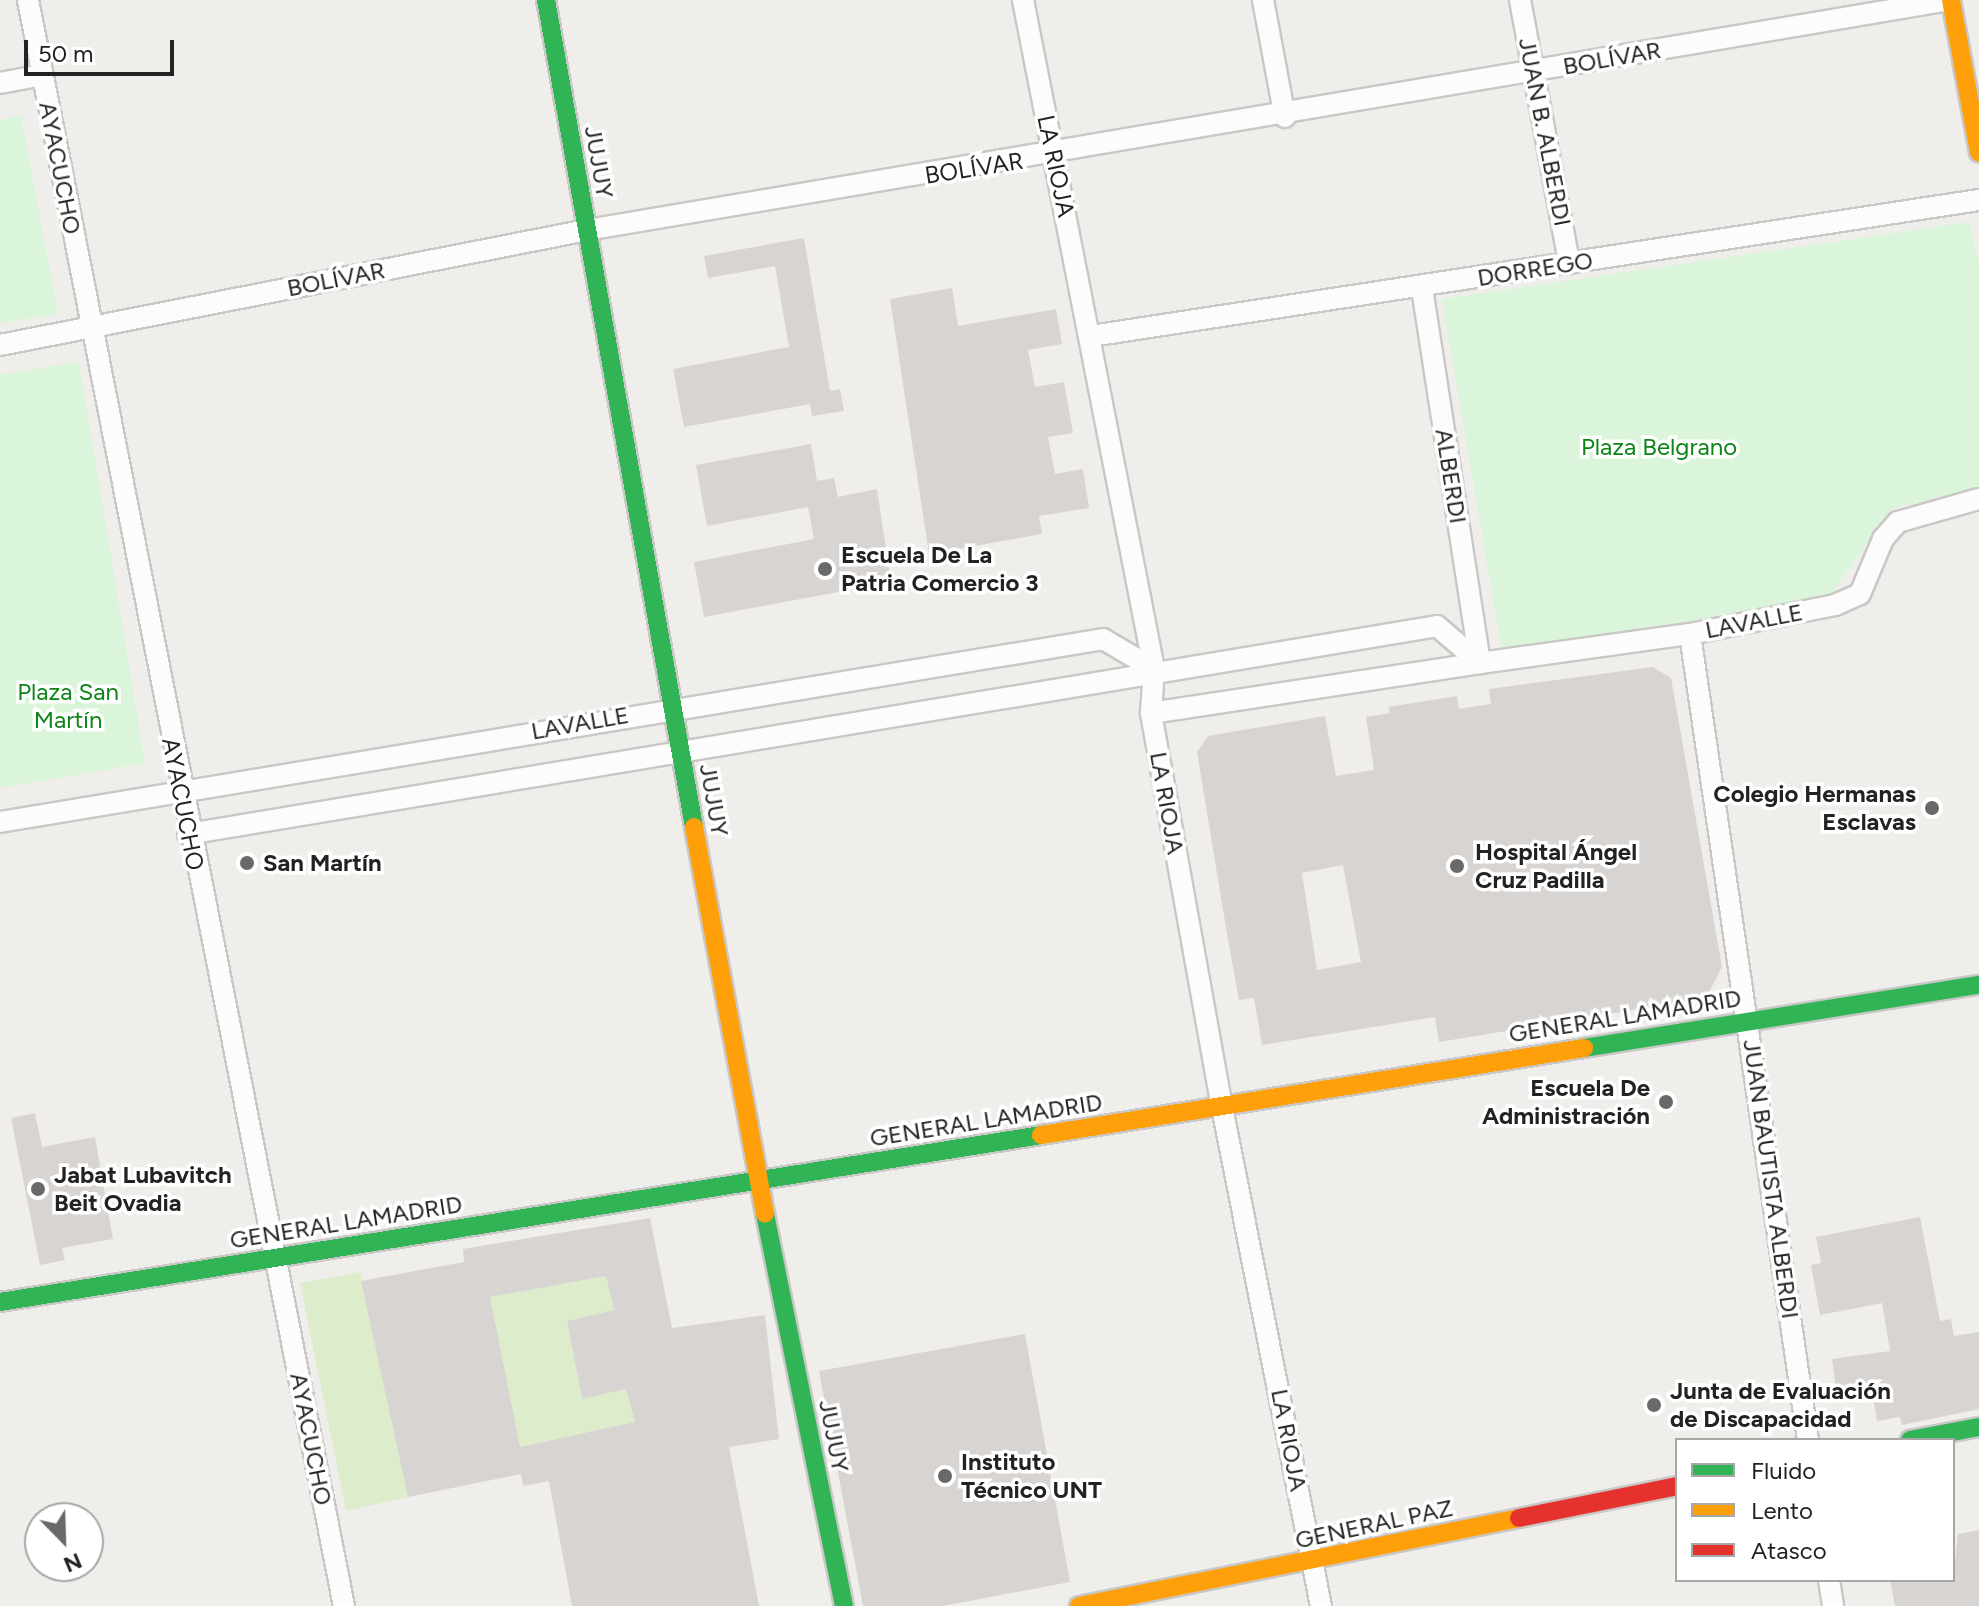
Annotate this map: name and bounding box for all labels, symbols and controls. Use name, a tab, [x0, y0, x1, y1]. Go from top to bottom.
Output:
scale bar	[28, 24, 178, 74]
street label: JUAN B. ALBERDI	[1513, 35, 1577, 229]
street label: BOLÍVAR	[1561, 35, 1663, 81]
text: 50 m	[38, 39, 94, 68]
street label: AYACUCHO	[33, 99, 87, 237]
street label: LA RIOJA	[1031, 112, 1081, 220]
street label: JUJUY	[578, 124, 620, 200]
street label: BOLÍVAR	[923, 146, 1025, 190]
street label: DORREGO	[1475, 246, 1595, 292]
street label: BOLÍVAR	[285, 255, 387, 303]
street label: ALBERDI	[1429, 427, 1473, 525]
park label: Plaza Belgrano	[1581, 433, 1737, 461]
place label: Escuela De La Patria Comercio 3	[841, 541, 1039, 597]
marker: Escuela De La Patria Comercio 3	[816, 560, 834, 578]
street label: LAVALLE	[1703, 597, 1805, 645]
park label: Plaza San Martín	[17, 678, 119, 734]
street label: LAVALLE	[529, 700, 631, 746]
street label: AYACUCHO	[156, 735, 210, 873]
street label: LA RIOJA	[1144, 750, 1190, 856]
street label: JUJUY	[693, 762, 735, 838]
place label: Colegio Hermanas Esclavas	[1713, 780, 1916, 836]
marker: Colegio Hermanas Esclavas	[1923, 799, 1941, 817]
place label: Hospital Ángel Cruz Padilla	[1475, 838, 1637, 894]
place label: San Martín	[263, 849, 382, 877]
marker: San Martín	[238, 854, 256, 872]
marker: Hospital Ángel Cruz Padilla	[1446, 855, 1468, 877]
street label: GENERAL LAMADRID	[1507, 983, 1743, 1049]
street label: JUAN BAUTISTA ALBERDI	[1737, 1038, 1805, 1320]
place label: Escuela De Administración	[1482, 1074, 1650, 1130]
street label: GENERAL LAMADRID	[868, 1087, 1104, 1153]
marker: Escuela De Administración	[1657, 1093, 1675, 1111]
place label: Jabat Lubavitch Beit Ovadia	[54, 1161, 232, 1217]
marker: Jabat Lubavitch Beit Ovadia	[29, 1180, 47, 1198]
street label: GENERAL LAMADRID	[228, 1189, 464, 1255]
street label: AYACUCHO	[284, 1370, 338, 1508]
place label: Junta de Evaluación de Discapacidad	[1670, 1377, 1891, 1433]
street label: LA RIOJA	[1265, 1386, 1313, 1494]
marker: Junta de Evaluación de Discapacidad	[1645, 1396, 1663, 1414]
street label: JUJUY	[813, 1397, 855, 1475]
legend	[1675, 1438, 1955, 1582]
place label: Instituto Técnico UNT	[961, 1448, 1102, 1504]
text: Fluido	[1751, 1456, 1816, 1485]
marker: Instituto Técnico UNT	[936, 1467, 954, 1485]
street label: GENERAL PAZ	[1293, 1493, 1455, 1555]
text: Lento	[1751, 1496, 1813, 1525]
north arrow	[24, 1502, 104, 1582]
text: Atasco	[1751, 1536, 1827, 1565]
text: N	[60, 1547, 86, 1578]

